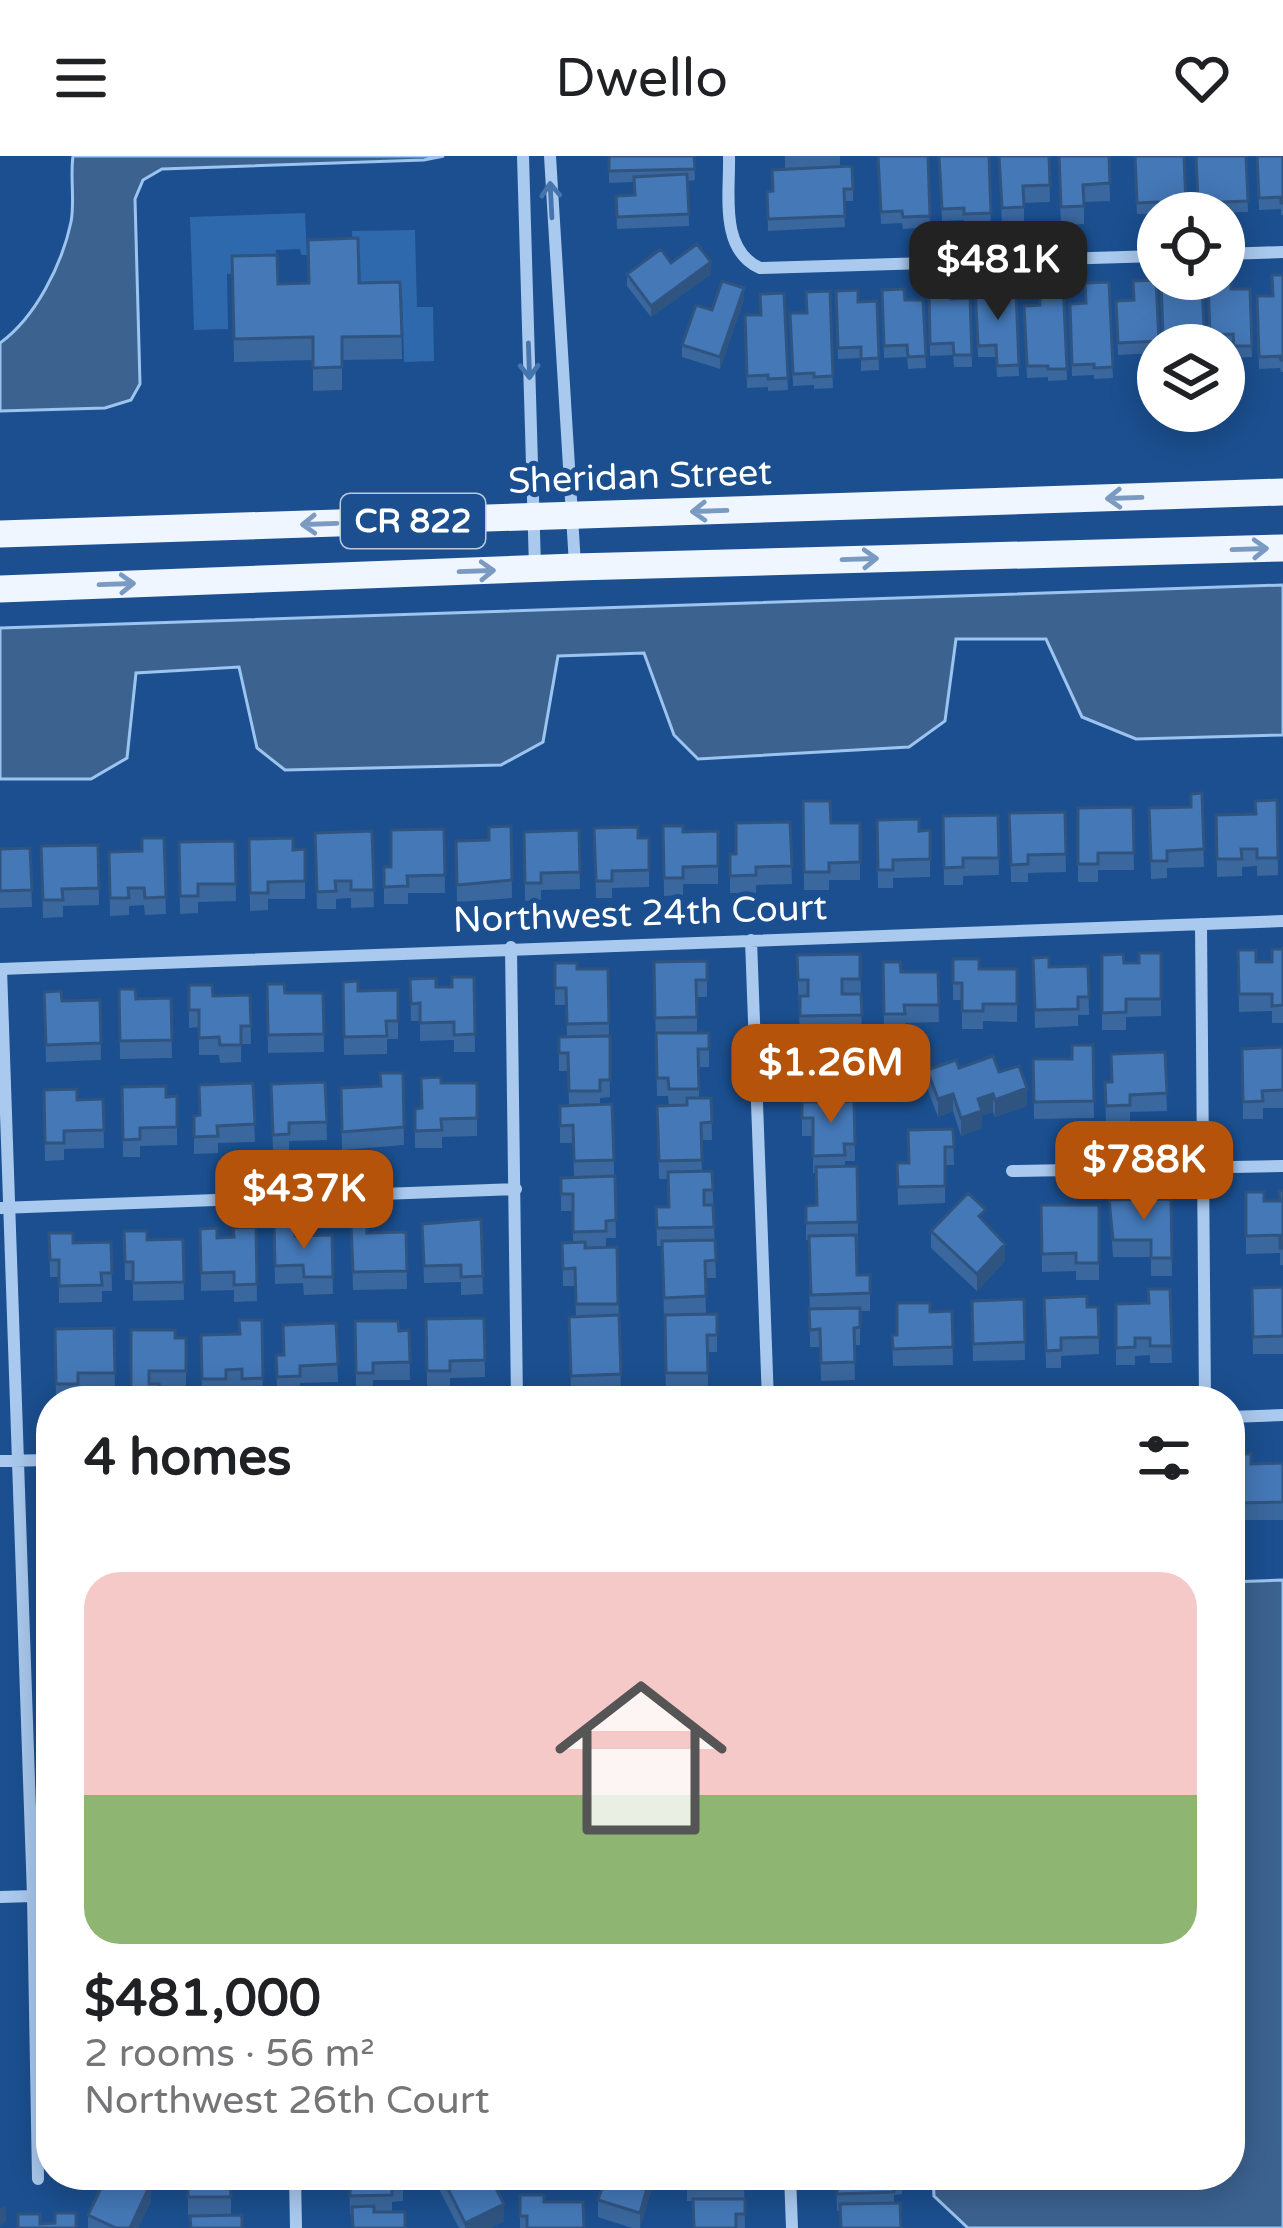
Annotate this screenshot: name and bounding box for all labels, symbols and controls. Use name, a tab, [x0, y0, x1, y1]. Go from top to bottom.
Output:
icon: menu	[48, 45, 114, 111]
icon: heart	[1169, 45, 1235, 111]
text: Dwello	[555, 46, 728, 111]
one-way arrow	[539, 181, 562, 220]
map controls	[1137, 192, 1245, 432]
button: locate	[1137, 192, 1245, 300]
pin: $481K	[914, 221, 1082, 323]
text: $481K	[936, 236, 1060, 283]
button: layers	[1137, 324, 1245, 432]
one-way arrow	[517, 341, 540, 380]
street label: Sheridan Street	[507, 451, 773, 503]
one-way arrow	[1105, 486, 1144, 509]
road number: CR 822	[341, 494, 485, 548]
one-way arrow	[690, 499, 729, 522]
one-way arrow	[300, 513, 339, 536]
one-way arrow	[1230, 537, 1269, 560]
one-way arrow	[840, 548, 879, 571]
one-way arrow	[457, 559, 496, 582]
one-way arrow	[97, 573, 136, 596]
street label: Northwest 24th Court	[452, 886, 828, 942]
pin: $1.26M	[733, 1024, 929, 1126]
text: $1.26M	[758, 1039, 904, 1086]
pin: $788K	[1060, 1121, 1228, 1223]
text: $788K	[1082, 1136, 1206, 1183]
pin: $437K	[220, 1150, 388, 1252]
text: $437K	[242, 1165, 366, 1212]
icon: filters	[1131, 1425, 1197, 1491]
text: 4 homes	[84, 1427, 292, 1489]
icon: home	[533, 1650, 749, 1866]
text: $481,000	[84, 1968, 321, 2030]
text: 2 rooms · 56 m²	[84, 2030, 375, 2077]
text: Northwest 26th Court	[84, 2077, 490, 2124]

